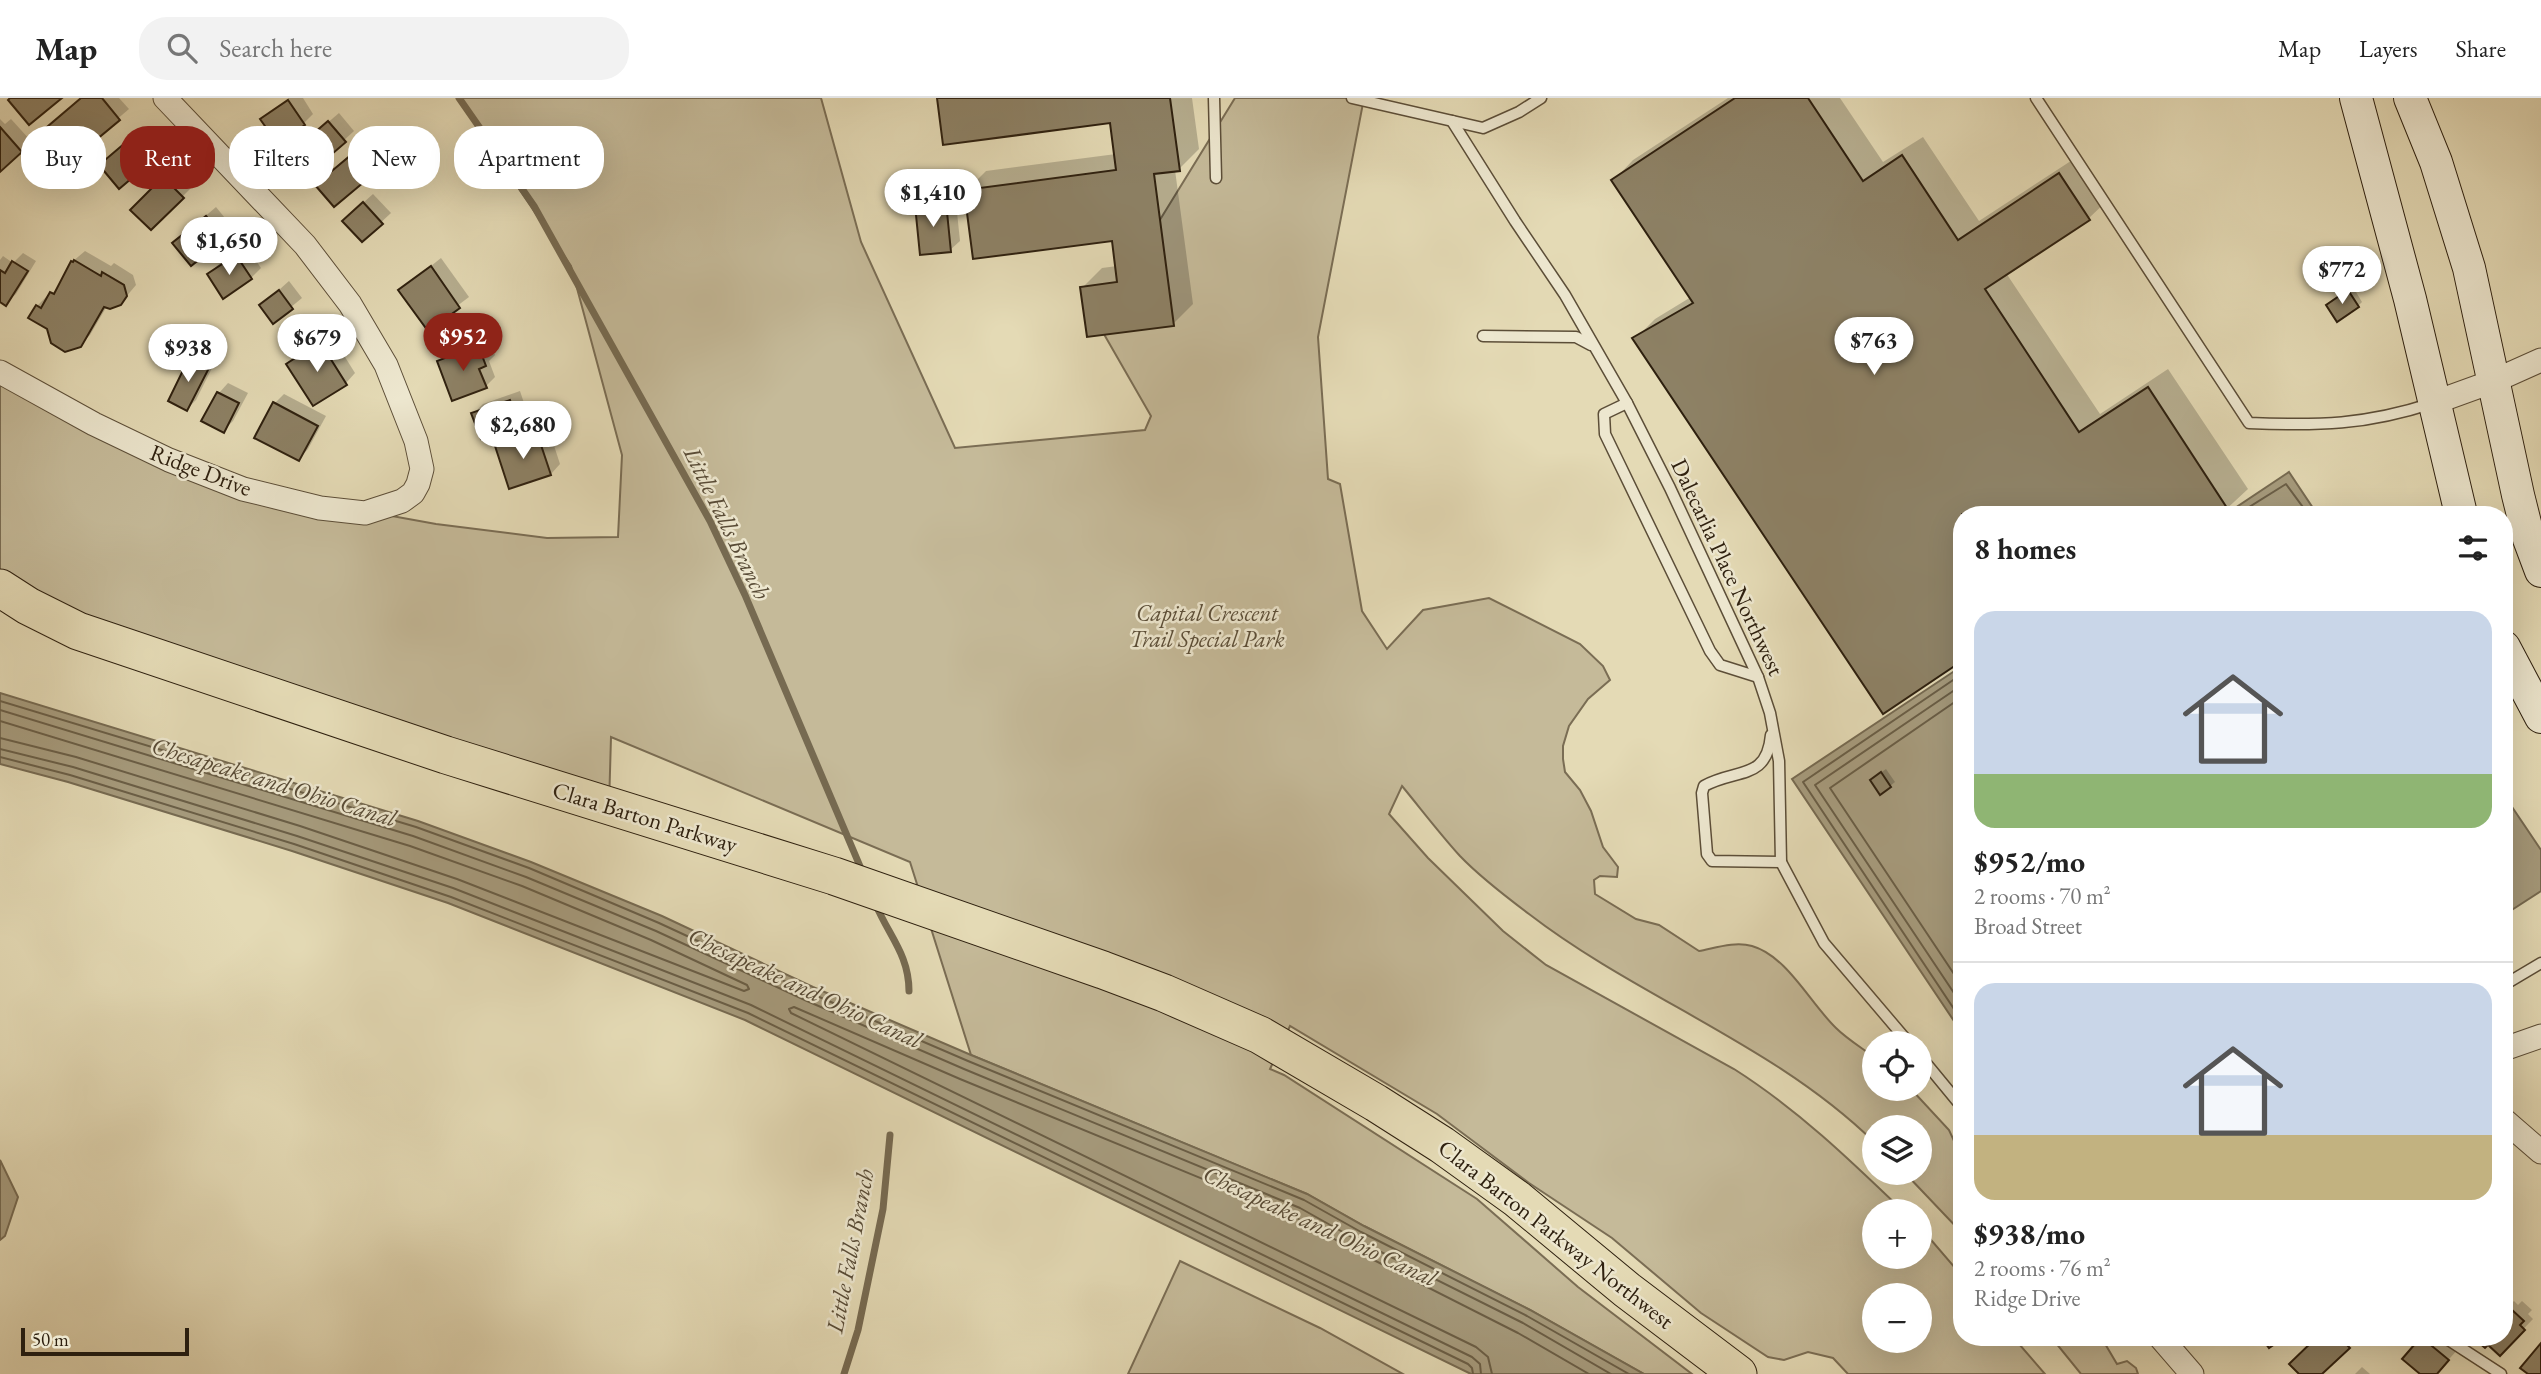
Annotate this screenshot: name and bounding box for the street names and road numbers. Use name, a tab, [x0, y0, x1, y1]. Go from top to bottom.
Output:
street label: Ridge Drive	[146, 437, 256, 503]
street label: Dalecarlia Place Northwest	[1665, 454, 1792, 681]
street label: Clara Barton Parkway	[549, 775, 742, 860]
street label: Clara Barton Parkway Northwest	[1432, 1133, 1681, 1336]

